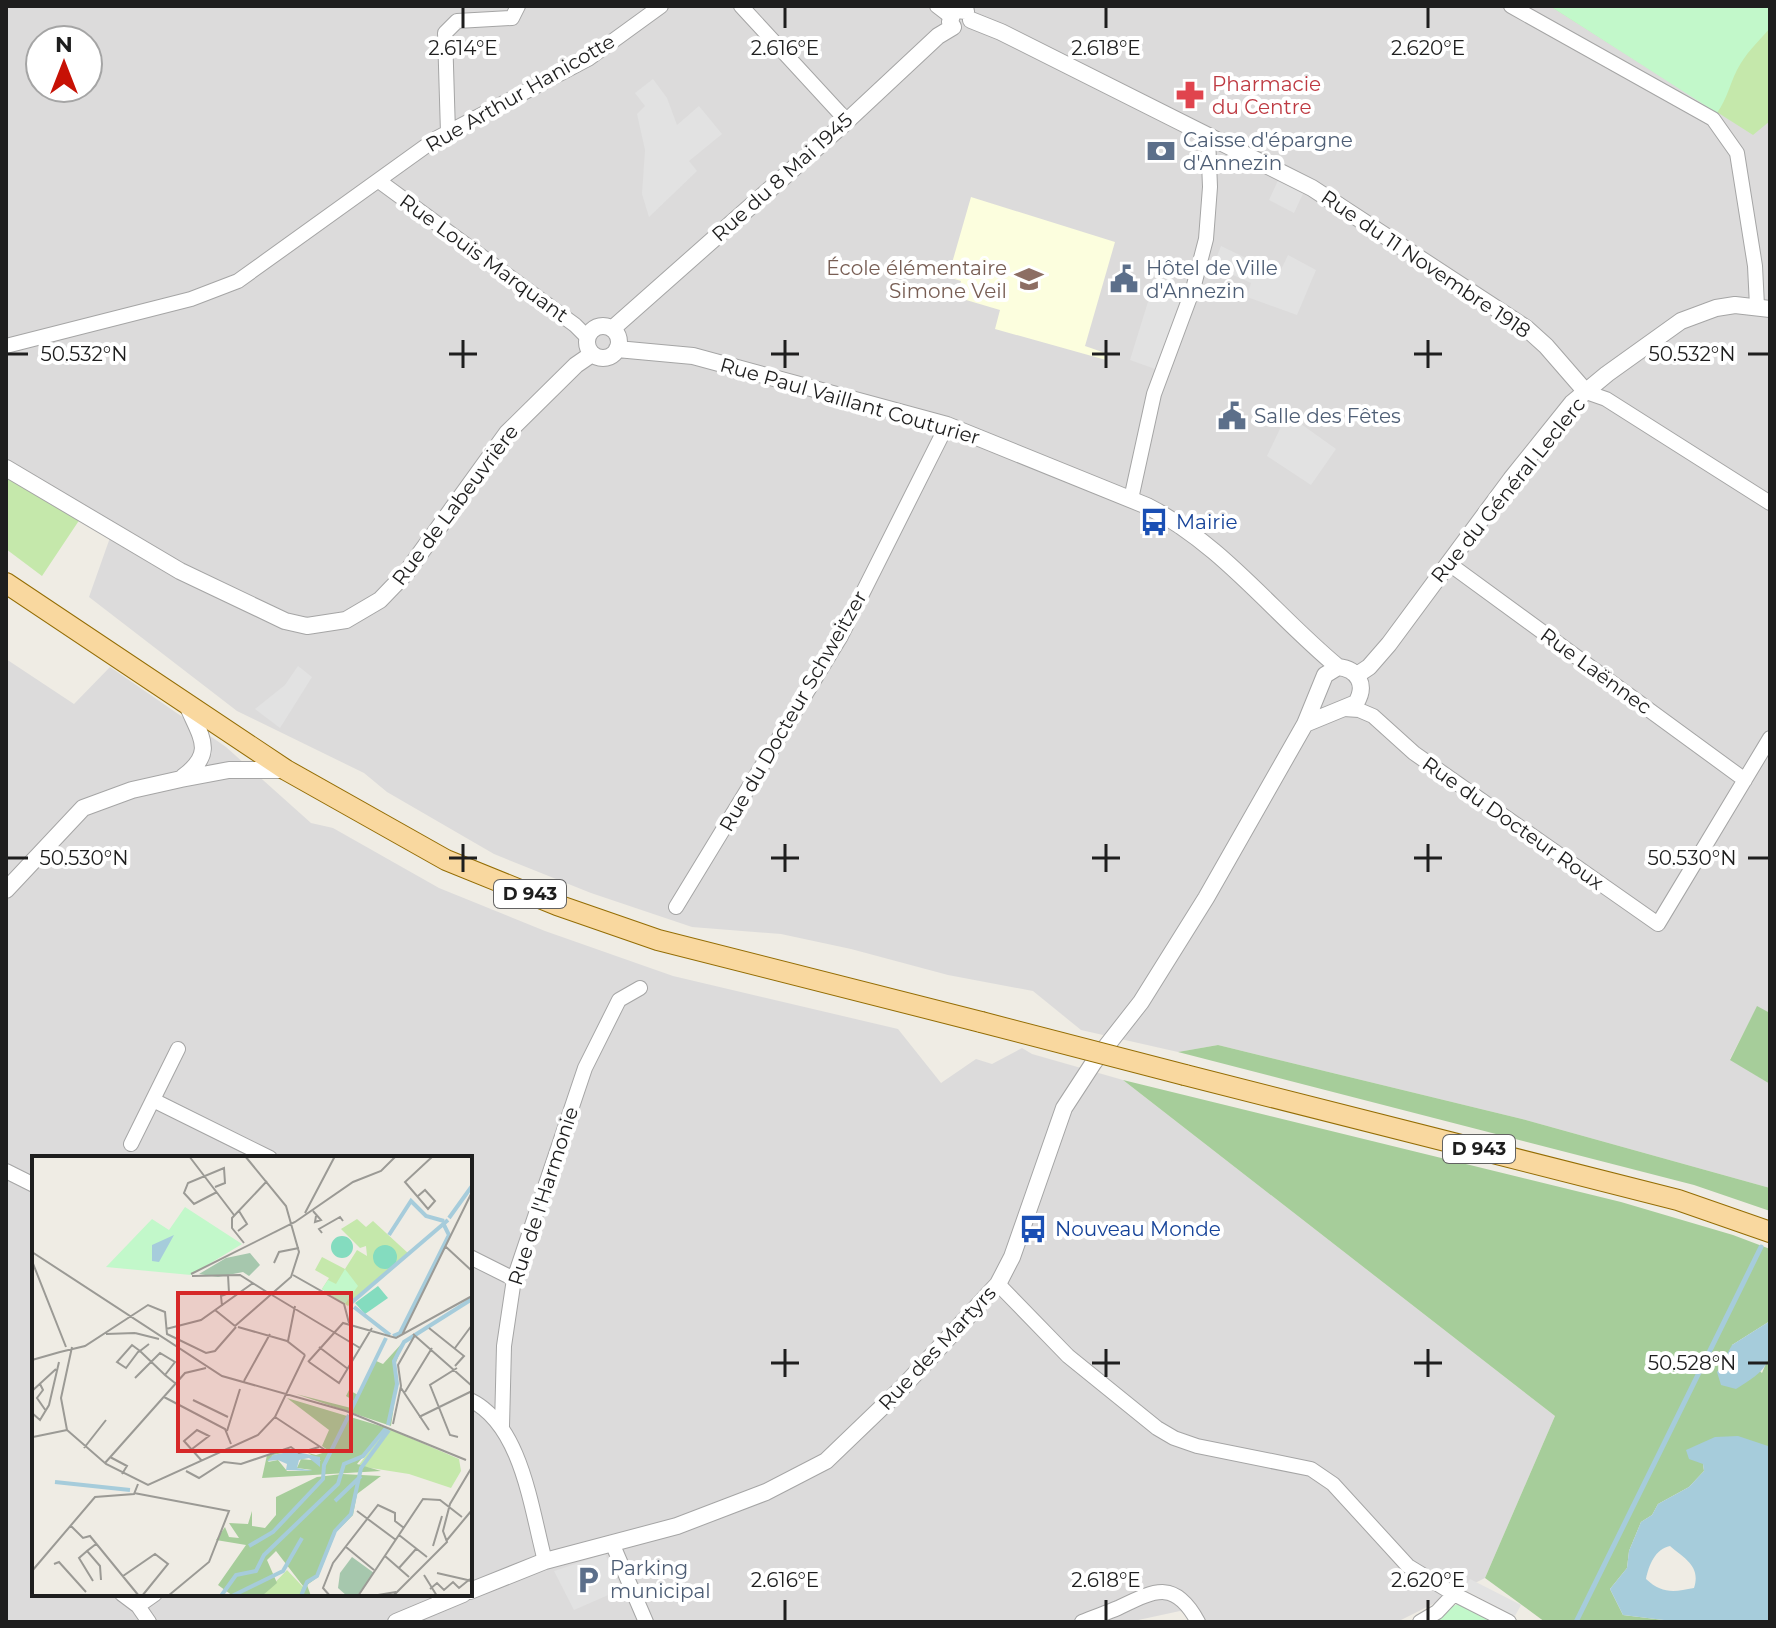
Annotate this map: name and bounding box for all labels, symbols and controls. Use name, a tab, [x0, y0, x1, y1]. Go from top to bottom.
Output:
north arrow	[24, 24, 104, 104]
street label: Rue Arthur Hanicotte	[421, 29, 619, 157]
text: N	[55, 31, 73, 58]
text: 2.614°E	[428, 36, 498, 60]
text: 2.616°E	[751, 36, 819, 60]
text: 2.618°E	[1071, 36, 1141, 60]
text: 2.620°E	[1391, 36, 1465, 60]
place label: Pharmacie du Centre	[1212, 72, 1321, 119]
pharmacy icon: Pharmacie du Centre	[1175, 80, 1205, 110]
street label: Rue du 8 Mai 1945	[707, 108, 857, 246]
place label: Caisse d'épargne d'Annezin	[1183, 128, 1353, 175]
bank icon: Caisse d'épargne d'Annezin	[1146, 136, 1176, 166]
street label: Rue du 11 Novembre 1918	[1317, 185, 1535, 343]
street label: Rue Louis Marquant	[395, 189, 573, 327]
place label: École élémentaire Simone Veil	[826, 256, 1007, 303]
place label: Hôtel de Ville d'Annezin	[1146, 256, 1278, 303]
school or university icon: École élémentaire Simone Veil	[1014, 264, 1044, 294]
public building icon: Hôtel de Ville d'Annezin	[1109, 264, 1139, 294]
text: 50.532°N	[41, 342, 127, 366]
text: 50.532°N	[1649, 342, 1735, 366]
street label: Rue Paul Vaillant Couturier	[717, 352, 983, 450]
street label: Rue du Général Leclerc	[1426, 392, 1590, 588]
public building icon: Salle des Fêtes	[1217, 401, 1247, 431]
place label: Salle des Fêtes	[1254, 404, 1401, 428]
street label: Rue de Labeuvrière	[387, 420, 523, 590]
bus stop icon: Mairie	[1139, 507, 1169, 537]
place label: Mairie	[1176, 510, 1238, 534]
street label: Rue du Docteur Schweitzer	[714, 586, 872, 836]
street label: Rue Laënnec	[1536, 623, 1656, 719]
street label: Rue du Docteur Roux	[1418, 751, 1608, 895]
text: 50.530°N	[39, 846, 129, 870]
text: 50.530°N	[1647, 846, 1737, 870]
road number: D 943	[494, 880, 566, 908]
street label: Rue de l'Harmonie	[503, 1104, 583, 1288]
road number: D 943	[1443, 1135, 1515, 1163]
inset map	[32, 1156, 472, 1596]
bus stop icon: Nouveau Monde	[1018, 1214, 1048, 1244]
place label: Nouveau Monde	[1055, 1217, 1221, 1241]
street label: Rue des Martyrs	[873, 1281, 1001, 1415]
text: 50.528°N	[1648, 1351, 1736, 1375]
place label: Parking municipal	[610, 1556, 711, 1603]
parking icon: Parking municipal	[573, 1565, 603, 1595]
text: 2.616°E	[751, 1568, 819, 1592]
text: 2.618°E	[1071, 1568, 1141, 1592]
text: 2.620°E	[1391, 1568, 1465, 1592]

